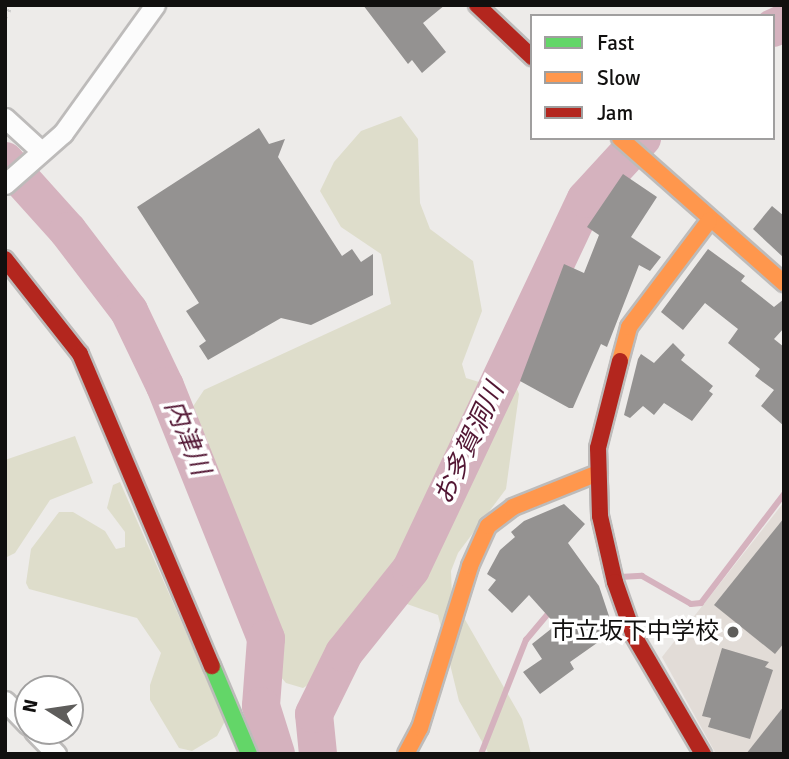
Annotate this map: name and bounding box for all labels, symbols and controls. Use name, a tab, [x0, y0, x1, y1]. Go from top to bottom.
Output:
legend	[530, 14, 775, 140]
text: Fast	[597, 30, 634, 56]
text: Slow	[597, 65, 641, 91]
text: Jam	[597, 100, 633, 126]
water label: お多賀洞川	[428, 378, 512, 510]
water label: 内津川	[157, 396, 215, 480]
place label: 市立坂下中学校	[551, 618, 719, 646]
marker: 市立坂下中学校	[725, 624, 741, 640]
north arrow	[14, 675, 84, 745]
text: N	[17, 697, 44, 715]

